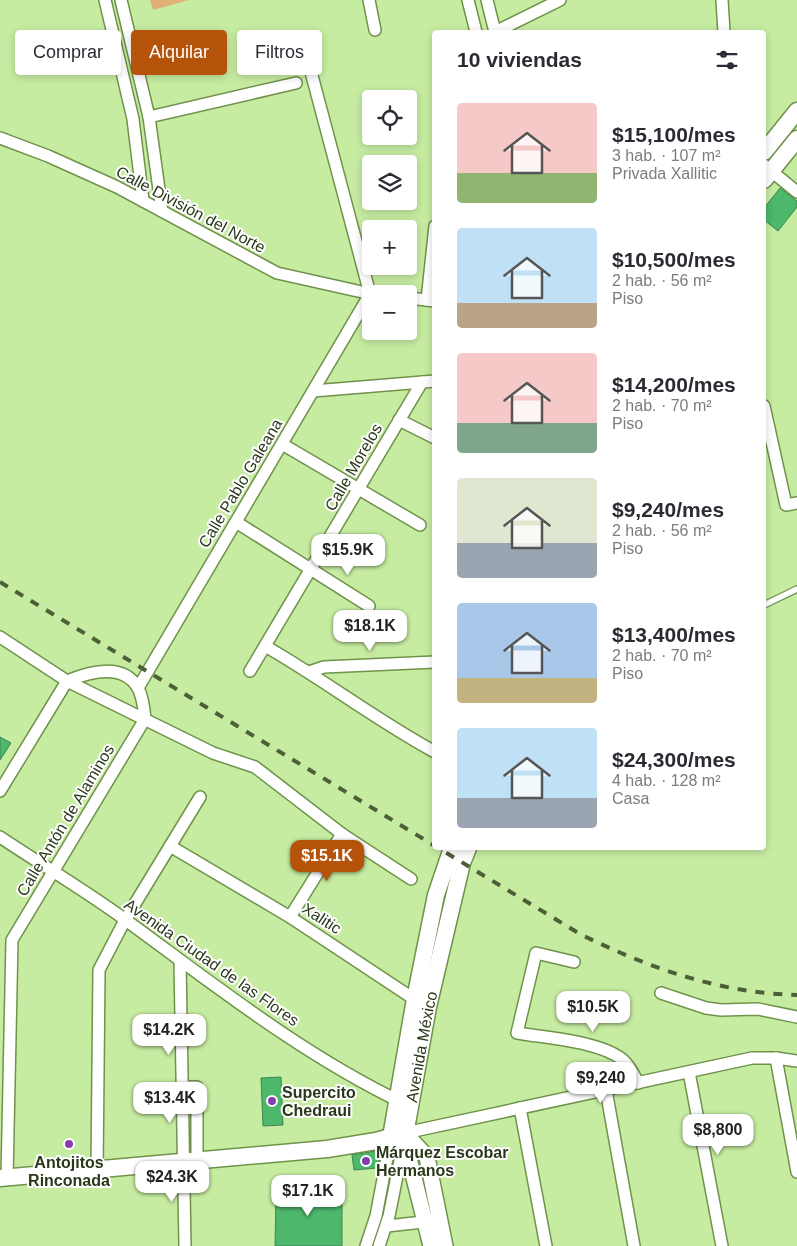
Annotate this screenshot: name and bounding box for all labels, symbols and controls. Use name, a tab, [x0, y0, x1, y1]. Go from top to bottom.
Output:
chip: Comprar	[15, 30, 121, 75]
chip: Alquilar	[131, 30, 227, 75]
chip: Filtros	[237, 30, 322, 75]
icon: filters	[713, 46, 741, 74]
text: 10 viviendas	[457, 48, 582, 71]
map controls	[362, 90, 417, 340]
button: locate	[362, 90, 417, 145]
icon: home	[497, 123, 557, 183]
text: $15,100/mes	[612, 123, 736, 146]
text: 3 hab. · 107 m²	[612, 147, 721, 164]
button: layers	[362, 155, 417, 210]
street label: Calle División del Norte	[113, 163, 268, 256]
text: Privada Xallitic	[612, 165, 717, 182]
button: +	[362, 220, 417, 275]
icon: home	[497, 248, 557, 308]
text: $10,500/mes	[612, 248, 736, 271]
text: 2 hab. · 56 m²	[612, 272, 712, 289]
button: −	[362, 285, 417, 340]
text: Piso	[612, 290, 643, 307]
icon: home	[497, 373, 557, 433]
text: $14,200/mes	[612, 373, 736, 396]
text: 2 hab. · 70 m²	[612, 397, 712, 414]
text: Piso	[612, 415, 643, 432]
street label: Calle Pablo Galeana	[195, 416, 286, 551]
street label: Calle Morelos	[322, 421, 385, 514]
icon: home	[497, 498, 557, 558]
text: $9,240/mes	[612, 498, 724, 521]
text: 2 hab. · 56 m²	[612, 522, 712, 539]
pin: $15.9K	[307, 534, 389, 576]
text: Piso	[612, 540, 643, 557]
text: $15.9K	[322, 541, 374, 558]
pin: $18.1K	[329, 610, 411, 652]
text: $18.1K	[344, 617, 396, 634]
icon: home	[497, 623, 557, 683]
text: $13,400/mes	[612, 623, 736, 646]
text: 2 hab. · 70 m²	[612, 647, 712, 664]
text: Piso	[612, 665, 643, 682]
street label: Calle Antón de Alaminos	[13, 742, 117, 899]
icon: home	[497, 748, 557, 808]
text: $24,300/mes	[612, 748, 736, 771]
text: 4 hab. · 128 m²	[612, 772, 721, 789]
text: Casa	[612, 790, 649, 807]
pin: $15.1K	[286, 840, 368, 882]
text: $15.1K	[301, 847, 353, 864]
street label: Avenida Ciudad de las Flores	[121, 896, 302, 1029]
street label: Xalitic	[299, 900, 344, 937]
street label: Avenida México	[403, 989, 440, 1104]
pin: $10.5K	[552, 990, 634, 1033]
text: $10.5K	[567, 998, 619, 1015]
pin: $14.2K	[128, 1014, 210, 1056]
text: $14.2K	[143, 1021, 195, 1038]
pin: $9,240	[560, 1062, 642, 1104]
text: $9,240	[577, 1069, 625, 1086]
pin: $13.4K	[129, 1082, 211, 1124]
place label: Supercito Chedraui	[282, 1084, 356, 1119]
text: $13.4K	[144, 1089, 196, 1106]
marker: Supercito Chedraui	[266, 1095, 278, 1107]
pin: $8,800	[677, 1114, 759, 1156]
text: $8,800	[694, 1121, 742, 1138]
marker: Antojitos Rinconada	[63, 1138, 75, 1150]
place label: Márquez Escobar Hermanos	[376, 1144, 508, 1179]
place label: Antojitos Rinconada	[28, 1154, 110, 1189]
marker: Márquez Escobar Hermanos	[360, 1155, 372, 1167]
pin: $24.3K	[131, 1160, 213, 1203]
text: $24.3K	[146, 1168, 198, 1185]
pin: $17.1K	[267, 1174, 349, 1217]
text: $17.1K	[282, 1182, 334, 1199]

